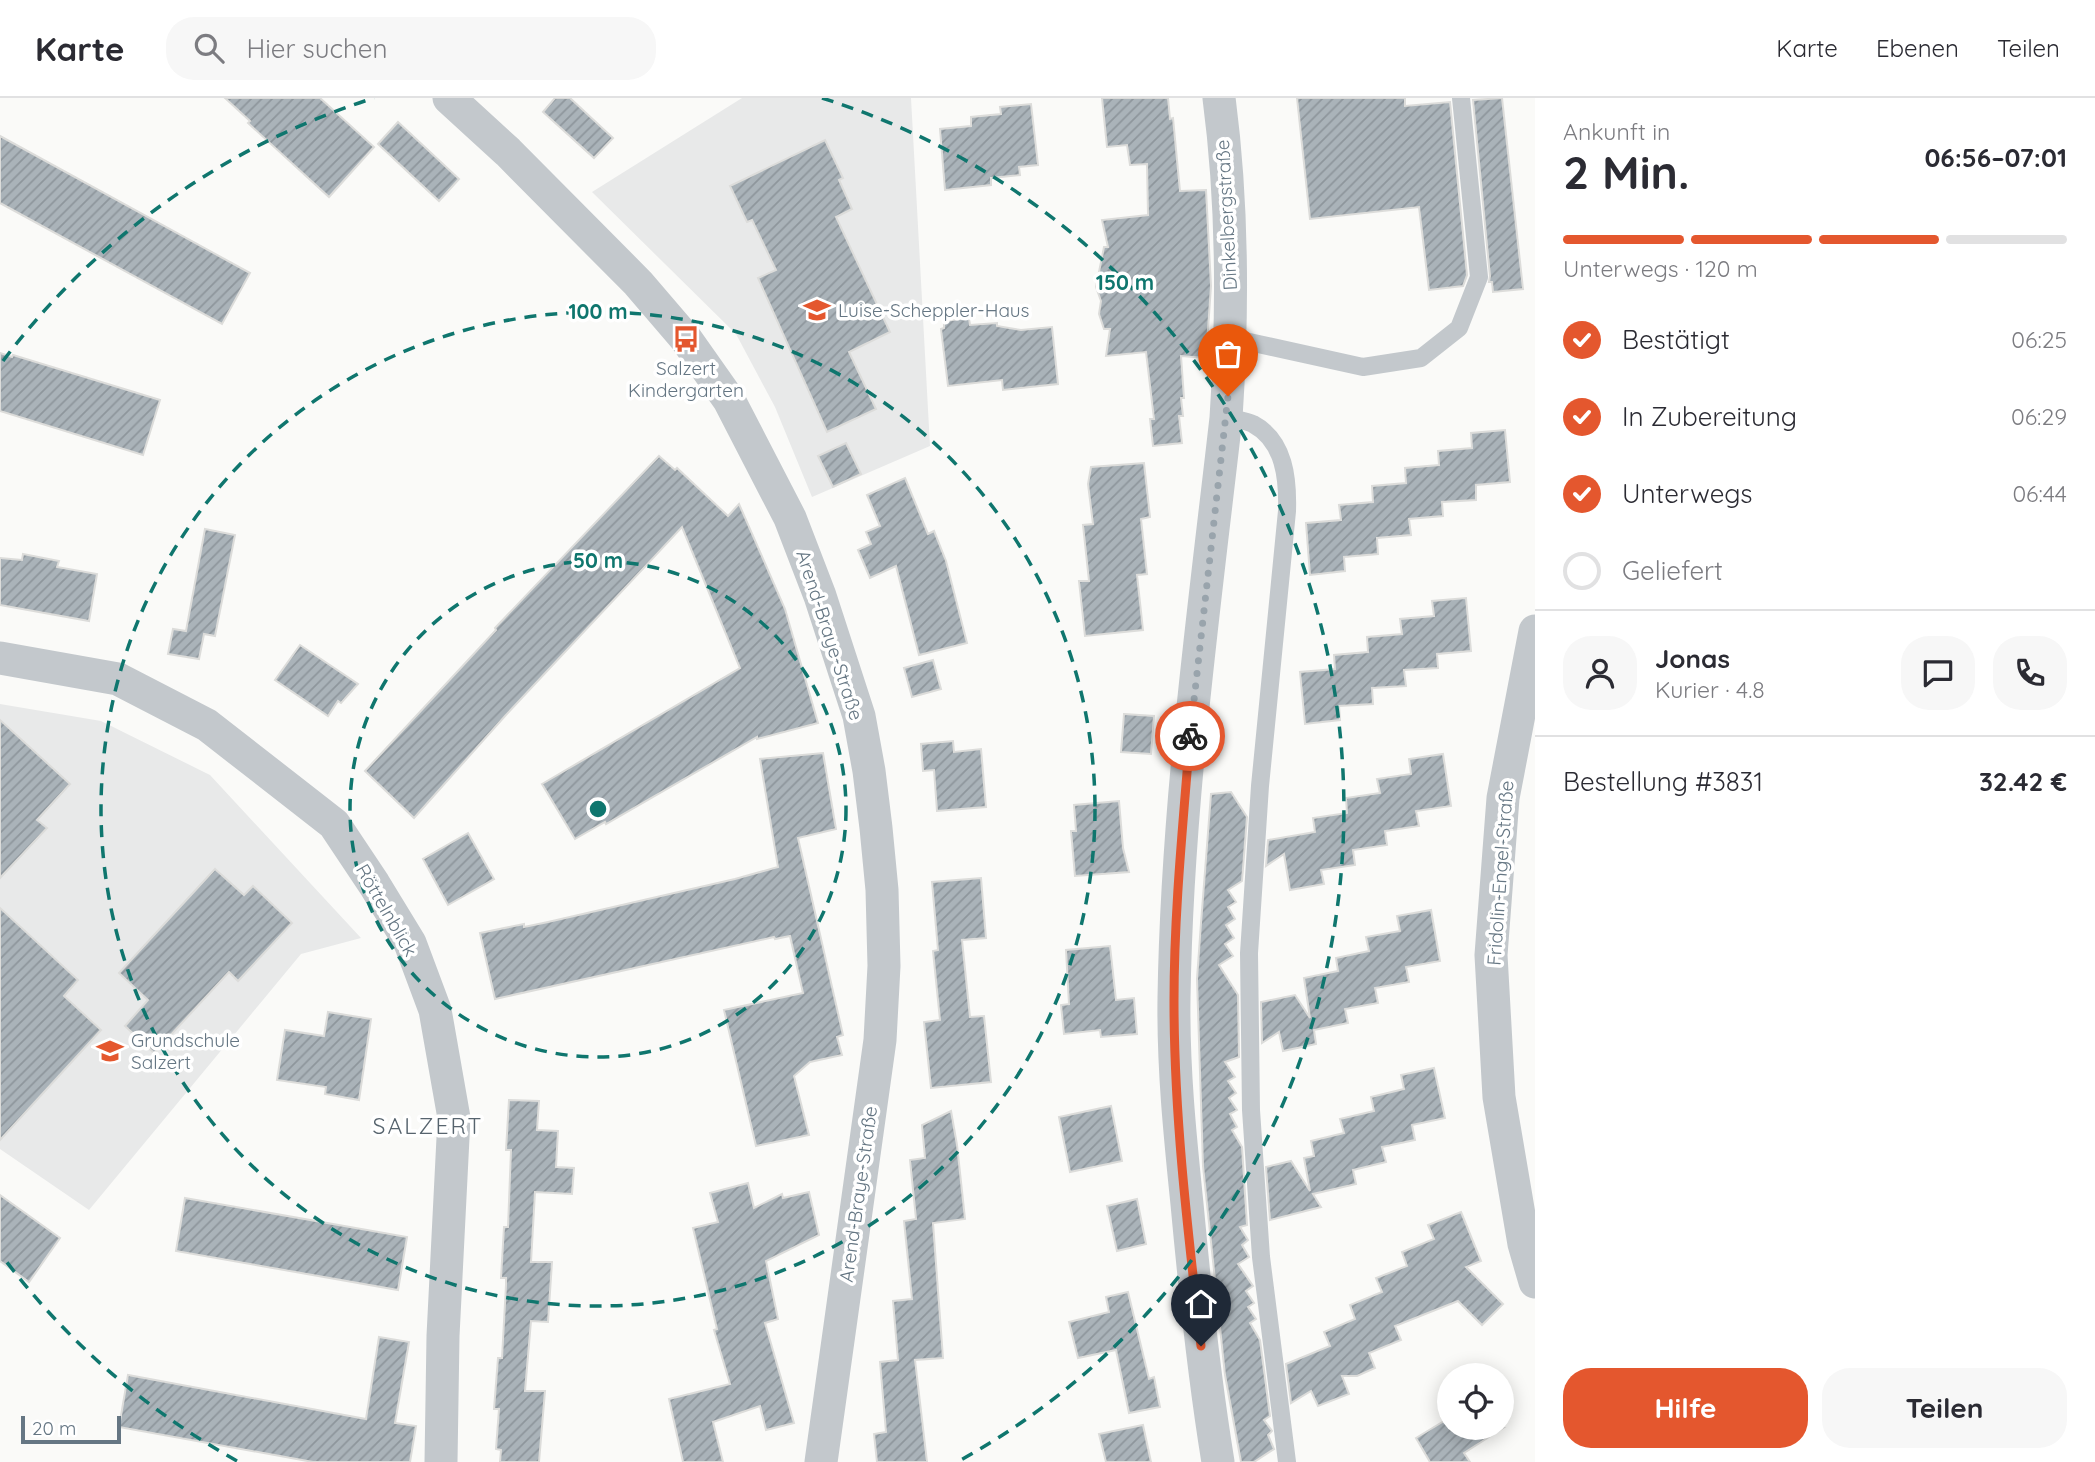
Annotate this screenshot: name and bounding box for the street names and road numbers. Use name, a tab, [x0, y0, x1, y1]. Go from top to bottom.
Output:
street label: Dinkelbergstraße	[1210, 139, 1242, 291]
street label: Arend-Braye-Straße	[791, 547, 869, 723]
street label: Fridolin-Engel-Straße	[1482, 780, 1518, 966]
street label: Röttelnblick	[351, 859, 423, 961]
street label: Arend-Braye-Straße	[834, 1104, 882, 1284]

